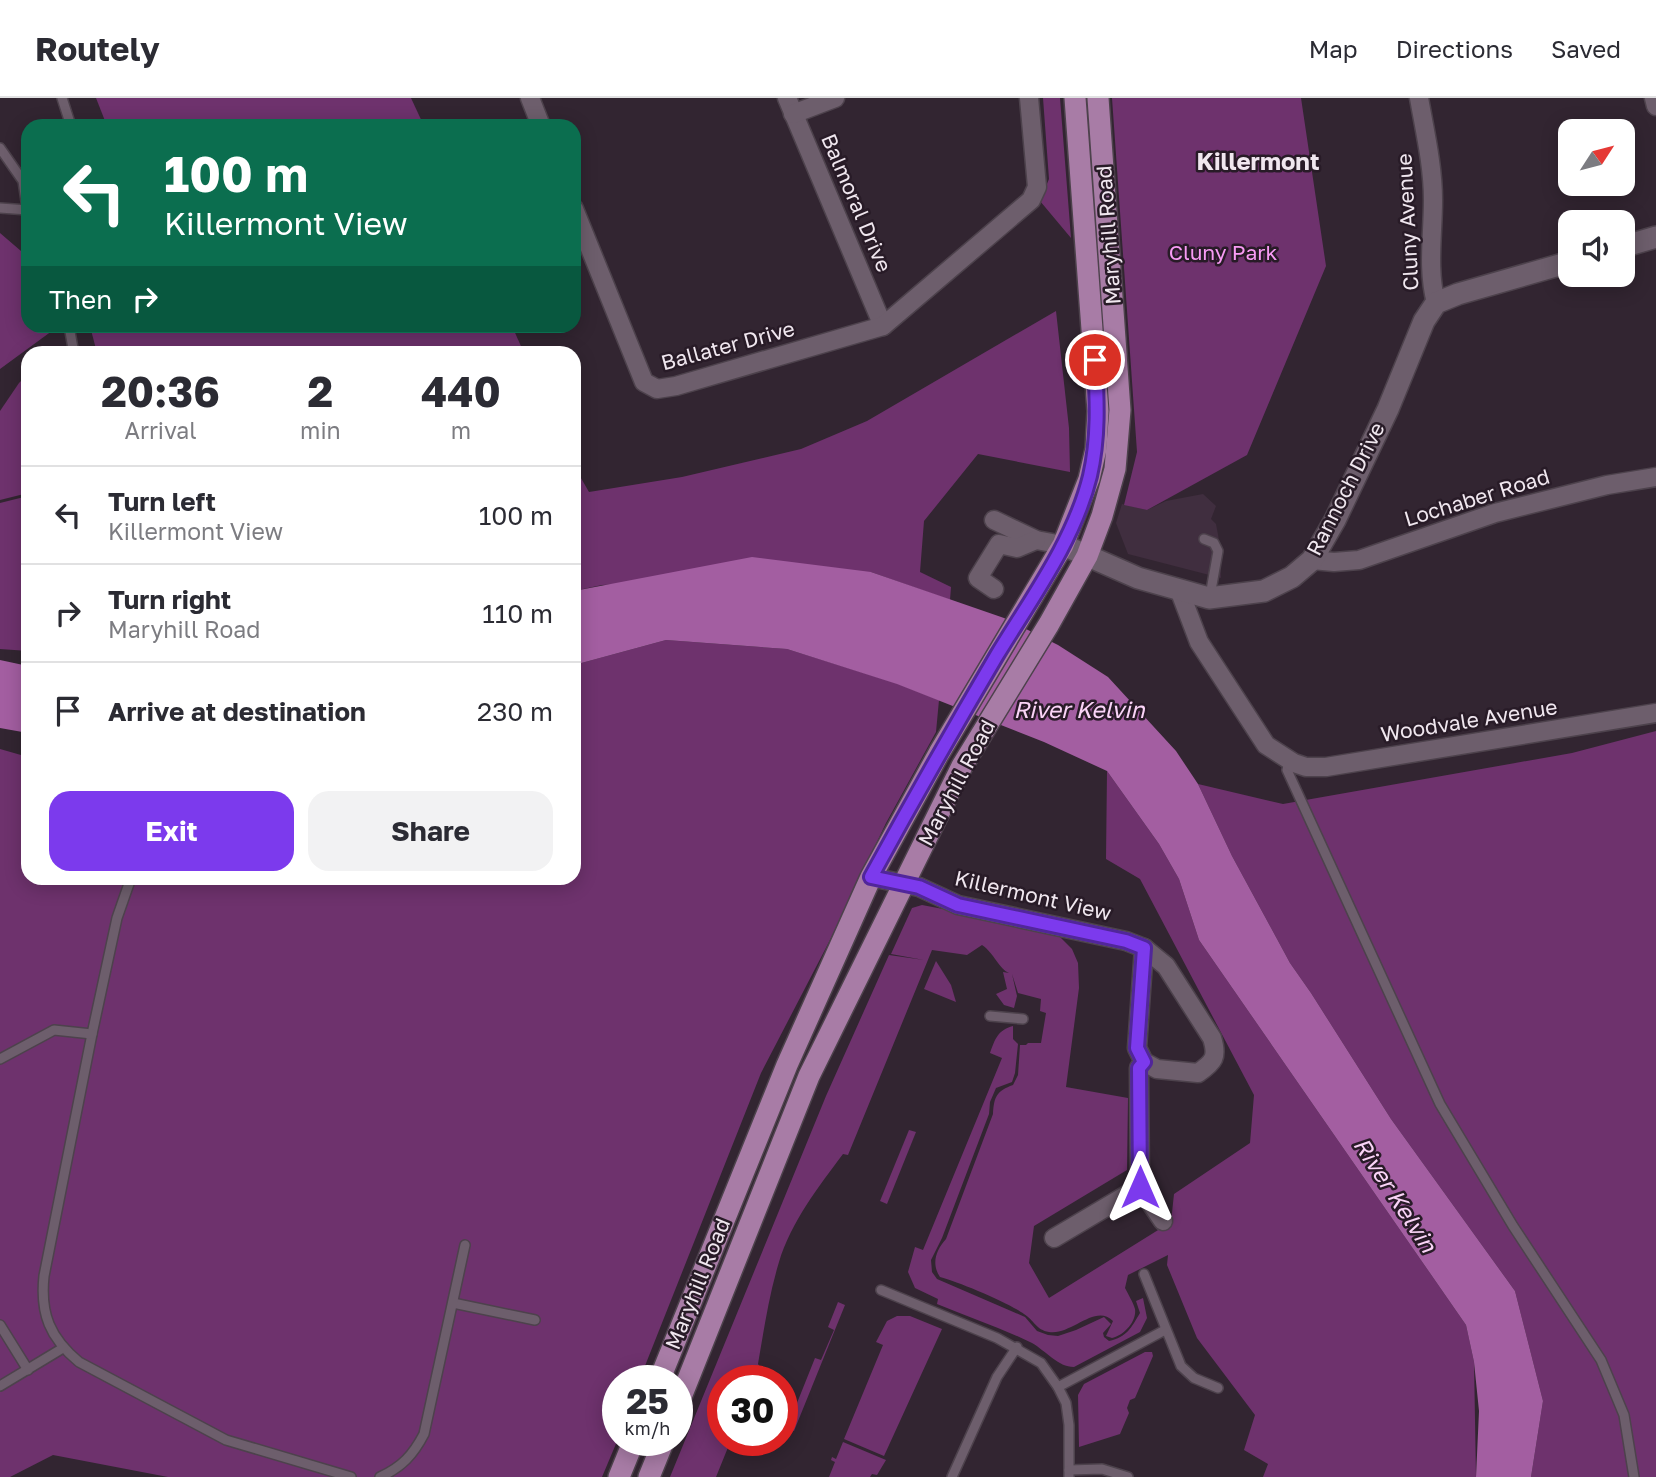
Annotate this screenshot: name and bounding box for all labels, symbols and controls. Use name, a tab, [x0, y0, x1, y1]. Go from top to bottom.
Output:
text: Routely	[35, 29, 160, 68]
text: Map	[1309, 34, 1358, 63]
text: Directions	[1396, 34, 1513, 63]
text: Saved	[1551, 34, 1621, 63]
north arrow	[1558, 119, 1634, 196]
map controls	[1558, 119, 1635, 287]
street label: Balmoral Drive	[816, 130, 898, 276]
text: 100 m	[164, 144, 308, 203]
district label: Killermont	[1197, 146, 1319, 175]
icon: left	[49, 147, 140, 238]
street label: Cluny Avenue	[1390, 153, 1424, 291]
street label: Maryhill Road	[1090, 165, 1126, 305]
text: Killermont View	[164, 204, 408, 242]
button: sound	[1558, 210, 1635, 287]
park label: Cluny Park	[1169, 239, 1277, 265]
icon: right	[126, 280, 164, 318]
text: Then	[49, 284, 112, 315]
street label: Ballater Drive	[658, 315, 797, 375]
pin	[1065, 330, 1125, 390]
icon: arrive	[1076, 341, 1114, 379]
text: 20:36	[101, 366, 220, 416]
text: 2	[308, 366, 333, 416]
text: 440	[421, 366, 501, 416]
text: Arrival	[125, 416, 197, 444]
text: min	[300, 416, 341, 444]
text: m	[451, 416, 471, 444]
street label: Rannoch Drive	[1300, 418, 1390, 559]
street label: Lochaber Road	[1401, 463, 1553, 531]
text: Turn left	[108, 486, 216, 517]
icon: left	[49, 496, 87, 534]
text: 100 m	[479, 500, 553, 531]
text: Killermont View	[108, 517, 283, 545]
text: Turn right	[108, 584, 231, 615]
icon: right	[49, 594, 87, 632]
text: 110 m	[482, 598, 553, 629]
text: Maryhill Road	[108, 615, 260, 643]
icon: arrive	[49, 692, 87, 730]
street label: Woodvale Avenue	[1379, 693, 1559, 747]
water label: River Kelvin	[1013, 695, 1145, 723]
text: Arrive at destination	[108, 696, 366, 727]
text: 230 m	[477, 696, 553, 727]
street label: Maryhill Road	[912, 715, 1000, 850]
button: Exit	[49, 791, 294, 871]
button: Share	[308, 791, 553, 871]
street label: Killermont View	[952, 864, 1114, 926]
water label: River Kelvin	[1348, 1132, 1444, 1258]
position arrow	[1103, 1150, 1177, 1224]
street label: Maryhill Road	[659, 1214, 735, 1353]
speed limit sign: 30	[707, 1365, 798, 1456]
text: 25	[626, 1380, 669, 1422]
text: km/h	[625, 1417, 670, 1439]

